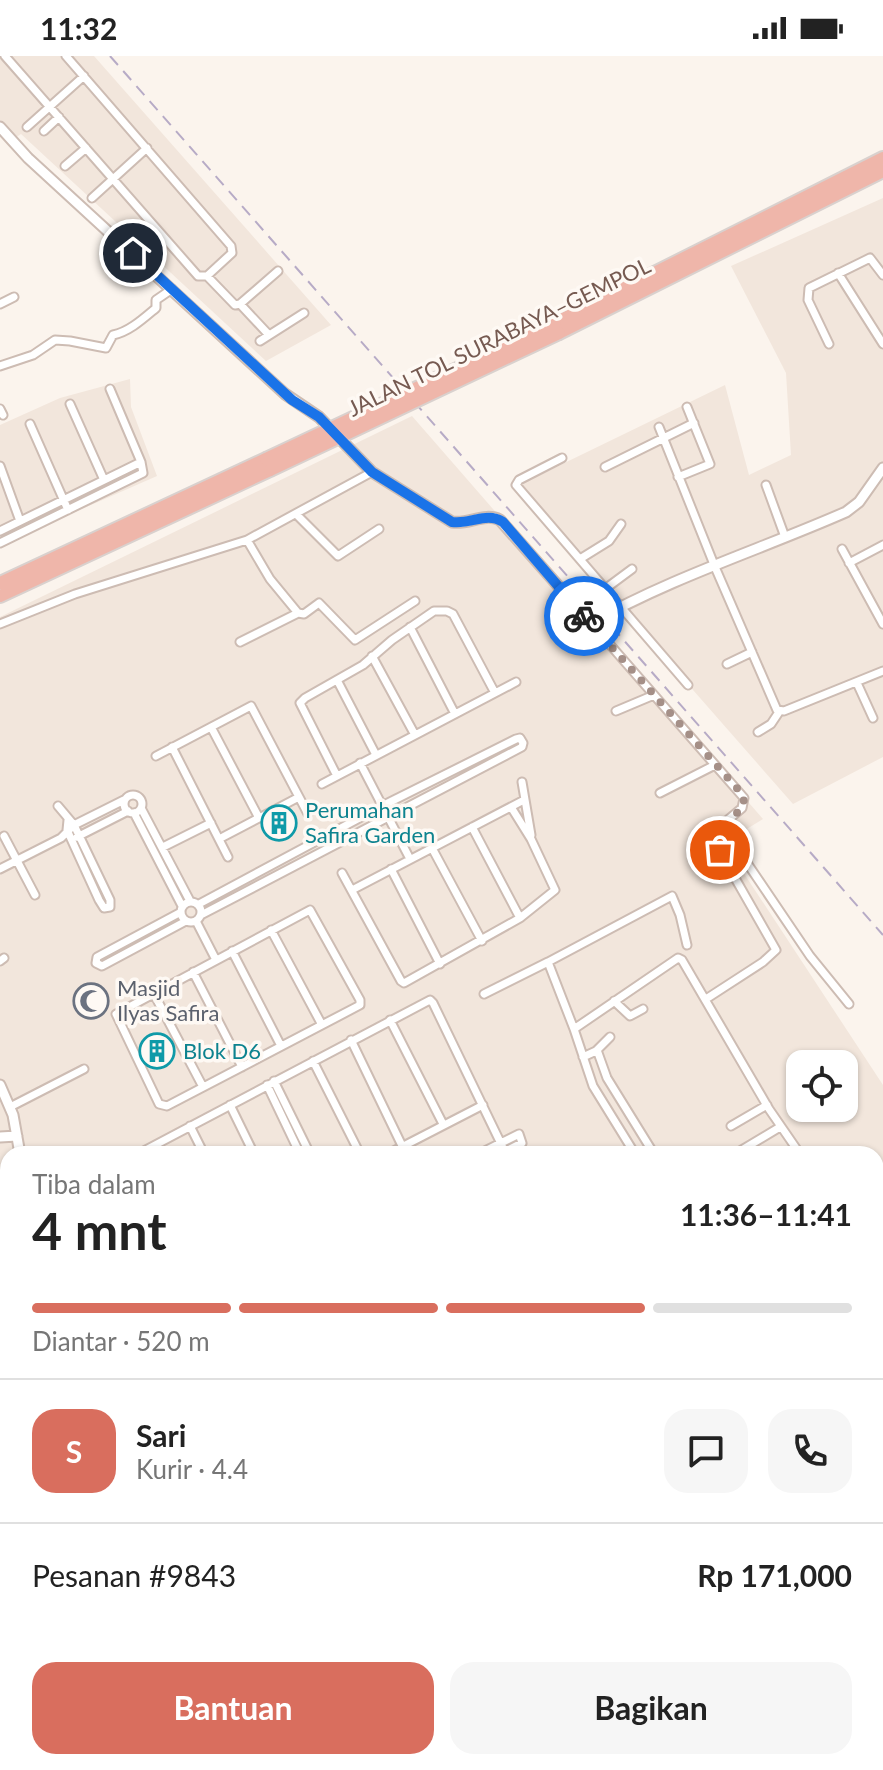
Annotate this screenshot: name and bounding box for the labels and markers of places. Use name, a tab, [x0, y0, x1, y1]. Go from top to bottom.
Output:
pin	[99, 219, 167, 287]
place label: Perumahan Safira Garden	[305, 796, 435, 848]
building icon: Perumahan Safira Garden	[260, 804, 298, 842]
pin	[686, 816, 754, 884]
place label: Masjid Ilyas Safira	[117, 974, 219, 1026]
mosque icon: Masjid Ilyas Safira	[72, 982, 110, 1020]
building icon: Blok D6	[138, 1032, 176, 1070]
place label: Blok D6	[183, 1037, 261, 1064]

